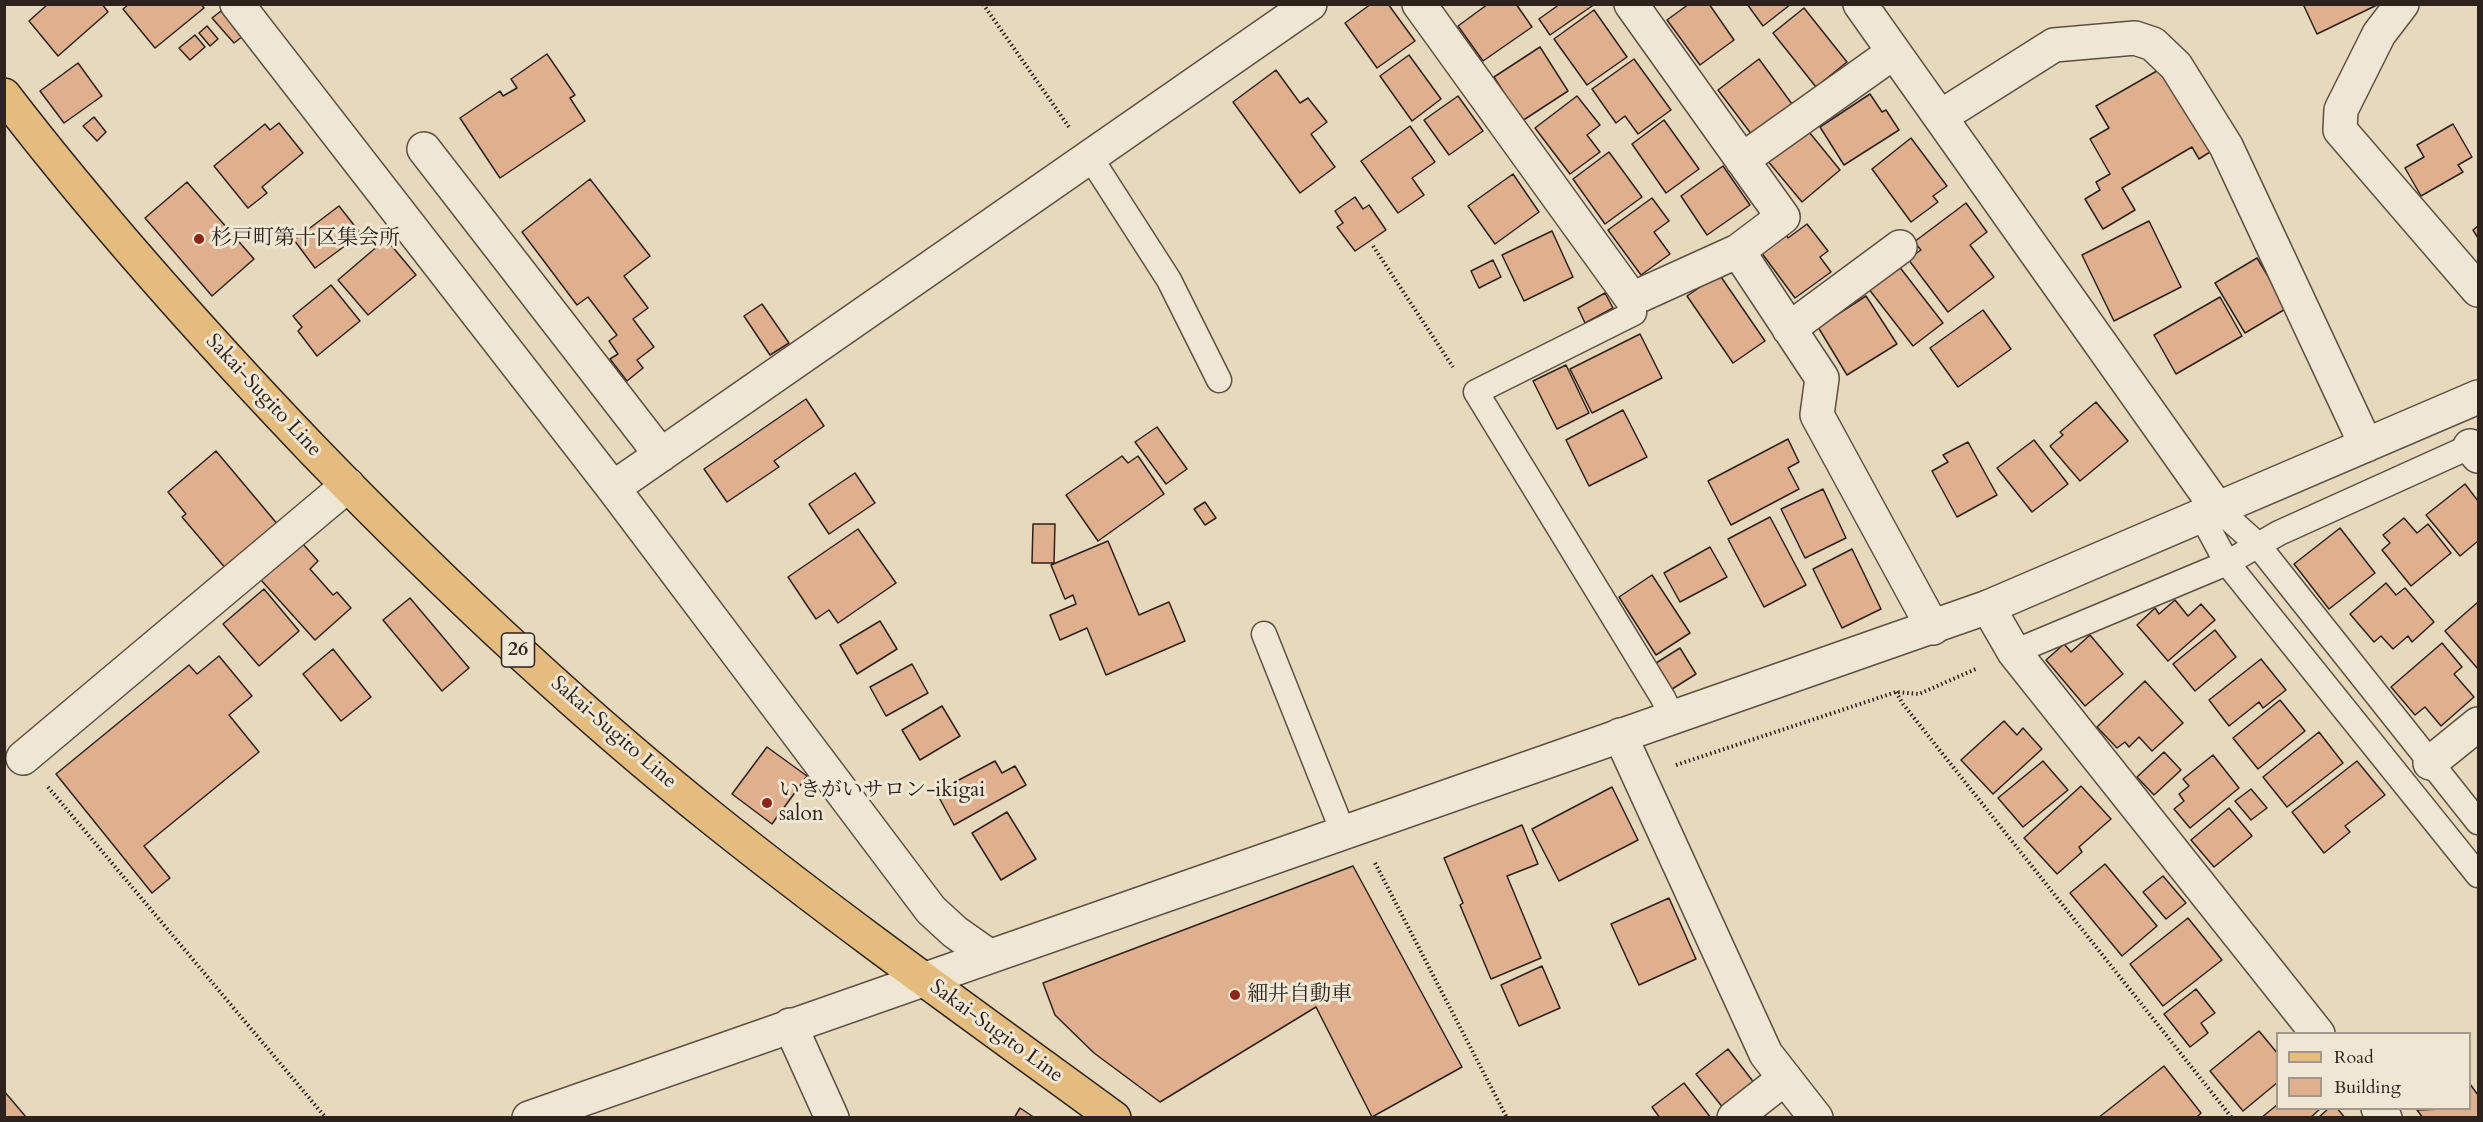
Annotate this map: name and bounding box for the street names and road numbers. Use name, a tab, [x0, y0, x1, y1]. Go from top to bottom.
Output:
street label: Sakai-Sugito Line	[200, 329, 326, 463]
road number: 26	[502, 633, 534, 667]
street label: Sakai-Sugito Line	[545, 671, 681, 795]
street label: Sakai-Sugito Line	[924, 975, 1068, 1089]

